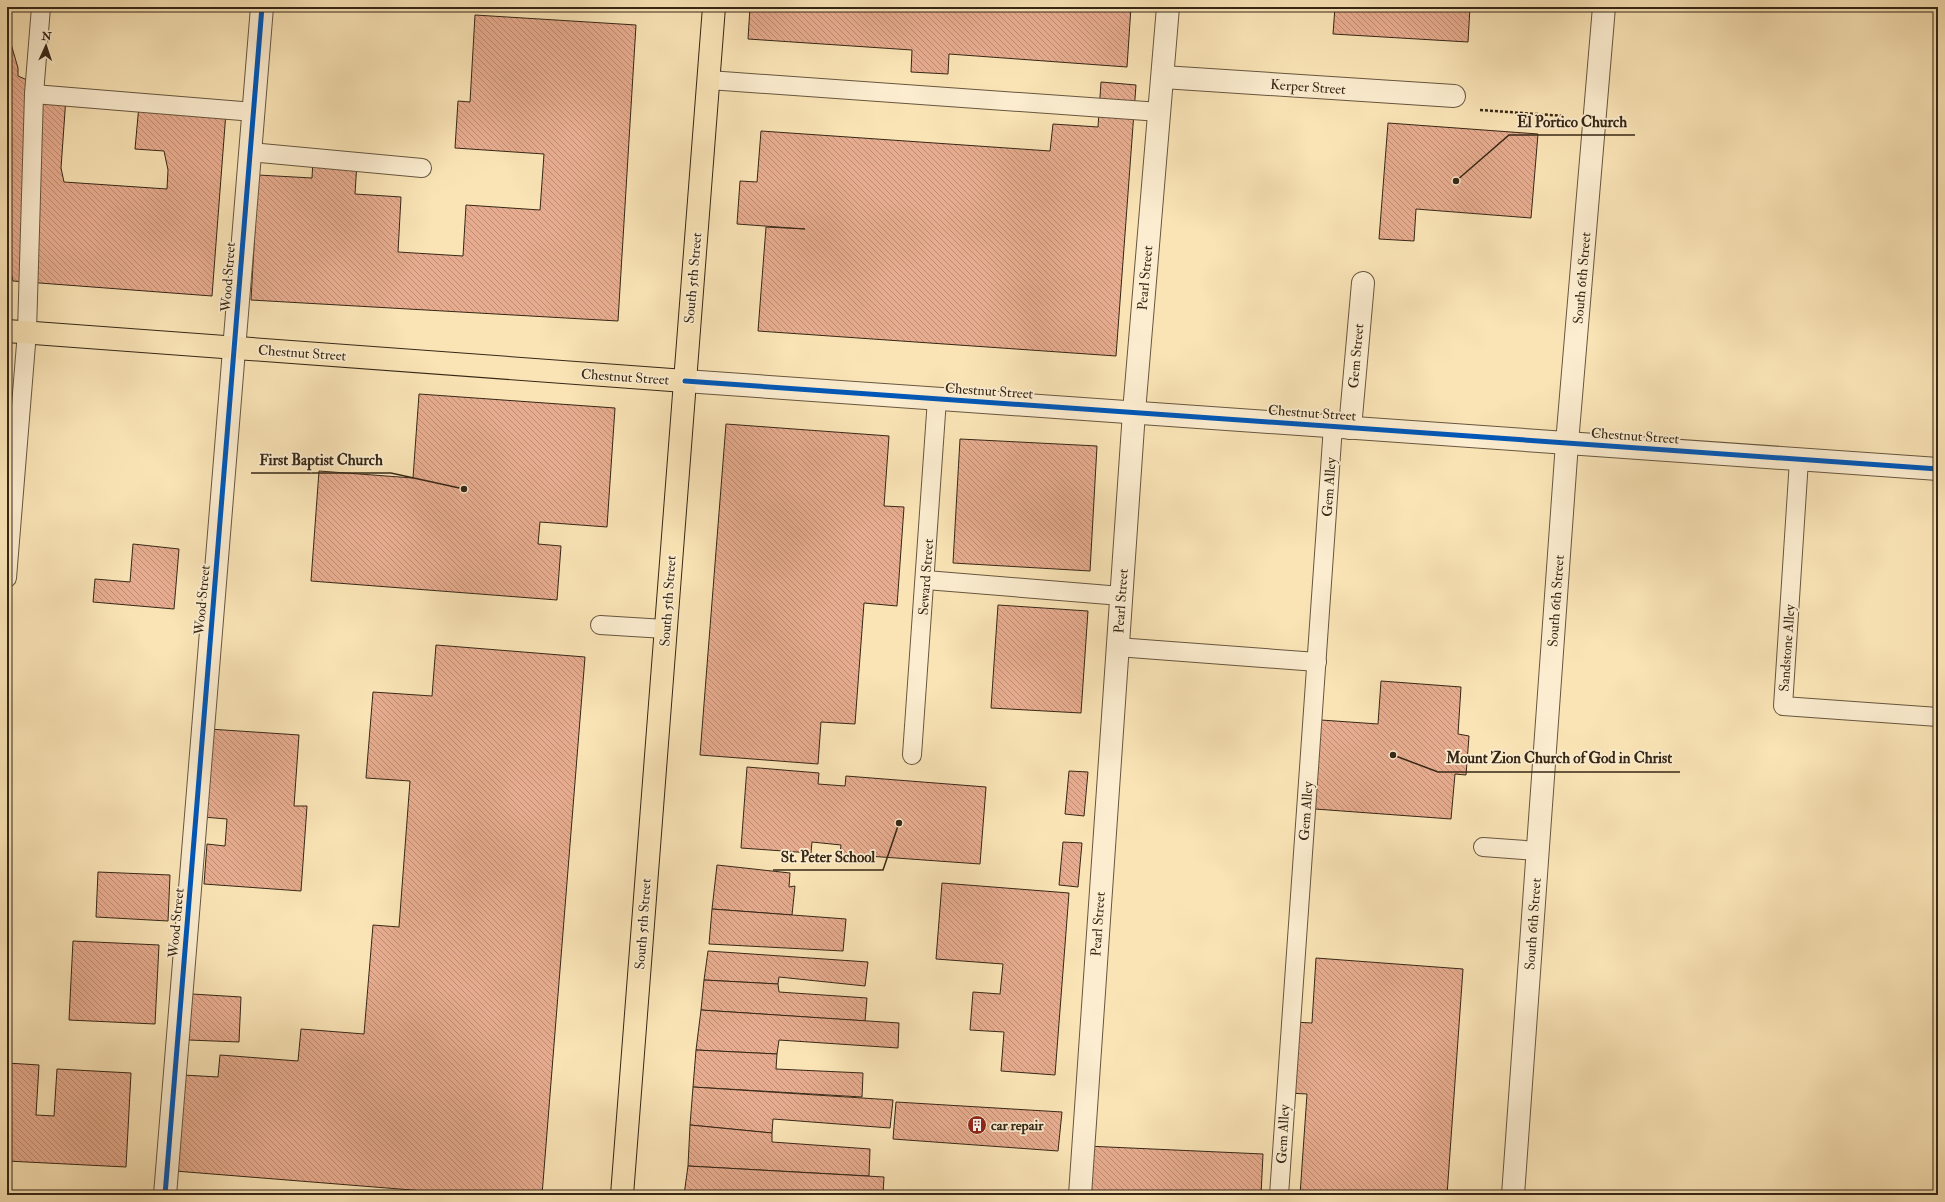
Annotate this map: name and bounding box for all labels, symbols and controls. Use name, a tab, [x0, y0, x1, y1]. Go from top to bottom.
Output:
north arrow	[26, 26, 66, 66]
text: N	[40, 30, 53, 43]
street label: Kerper Street	[1270, 76, 1347, 99]
callout: El Portico Church	[1509, 108, 1635, 135]
text: El Portico Church	[1517, 113, 1627, 132]
street label: South 5th Street	[681, 231, 705, 324]
street label: South 6th Street	[1570, 231, 1595, 325]
street label: Wood Street	[217, 241, 239, 314]
street label: Pearl Street	[1134, 244, 1156, 311]
street label: Gem Street	[1345, 322, 1367, 389]
street label: Chestnut Street	[257, 341, 347, 365]
street label: Chestnut Street	[580, 365, 670, 389]
street label: Chestnut Street	[944, 379, 1034, 403]
street label: Chestnut Street	[1267, 401, 1357, 425]
street label: Chestnut Street	[1590, 424, 1680, 448]
callout: First Baptist Church	[251, 446, 391, 473]
text: First Baptist Church	[259, 451, 383, 471]
street label: Gem Alley	[1318, 456, 1341, 517]
street label: Seward Street	[915, 538, 937, 616]
street label: South 5th Street	[656, 554, 680, 647]
street label: South 6th Street	[1544, 554, 1568, 648]
street label: Wood Street	[190, 564, 214, 637]
street label: Pearl Street	[1110, 568, 1132, 634]
street label: Sandstone Alley	[1775, 603, 1800, 692]
callout: Mount Zion Church of God in Christ	[1438, 745, 1680, 772]
text: Mount Zion Church of God in Christ	[1445, 749, 1672, 768]
street label: Gem Alley	[1295, 780, 1318, 841]
callout: St. Peter School	[773, 843, 883, 870]
text: St. Peter School	[781, 848, 875, 867]
street label: South 5th Street	[631, 877, 655, 970]
street label: South 6th Street	[1521, 877, 1545, 971]
street label: Wood Street	[164, 887, 188, 960]
street label: Pearl Street	[1087, 891, 1109, 957]
street label: Gem Alley	[1273, 1103, 1294, 1164]
building icon: car repair	[966, 1114, 988, 1136]
place label: car repair	[991, 1117, 1044, 1135]

